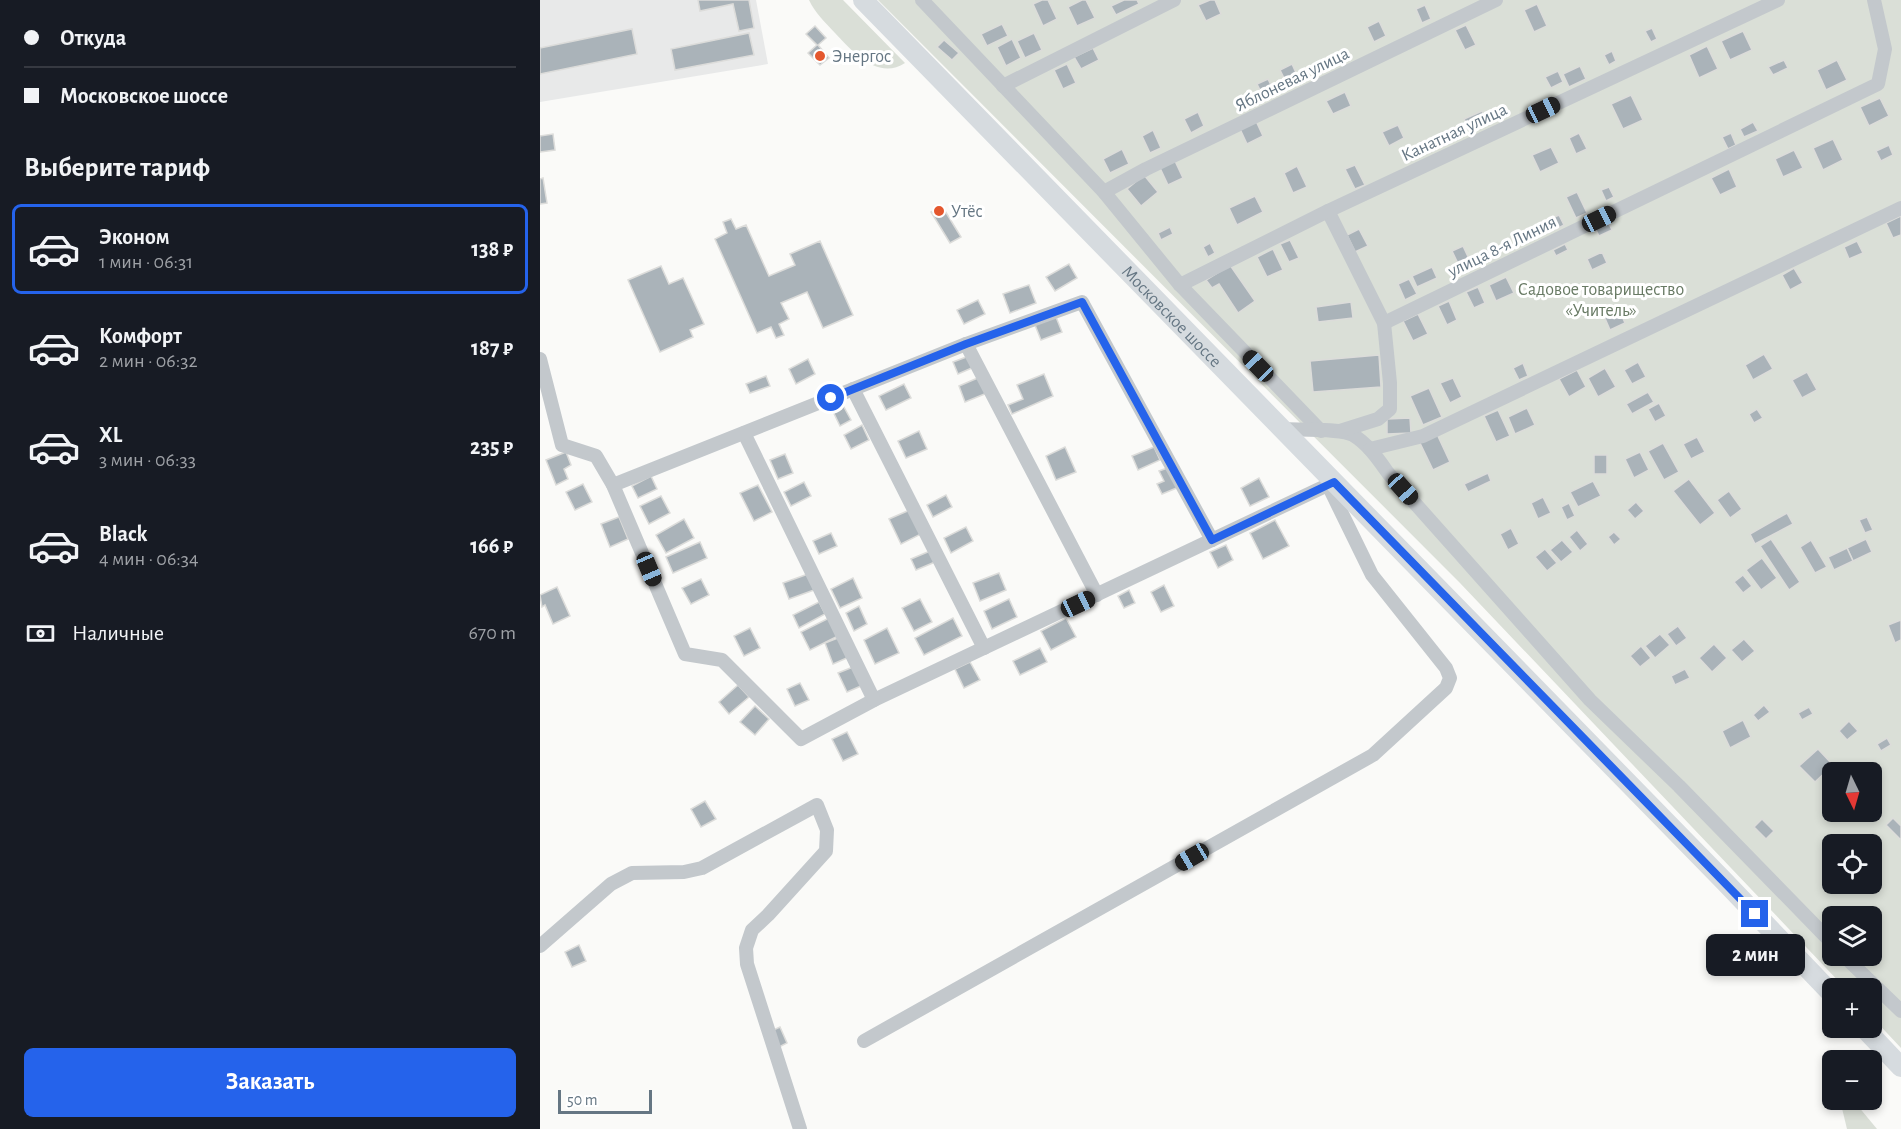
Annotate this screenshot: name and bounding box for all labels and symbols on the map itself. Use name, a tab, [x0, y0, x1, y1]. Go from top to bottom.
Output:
street label: Яблоневая улица	[1232, 44, 1352, 115]
place label: Энергос	[832, 48, 891, 66]
marker: Энергос	[813, 49, 827, 63]
car	[1523, 94, 1563, 126]
street label: Канатная улица	[1399, 101, 1510, 165]
place label: Утёс	[951, 203, 983, 221]
car	[1579, 203, 1619, 235]
marker: Утёс	[932, 204, 946, 218]
street label: улица 8-я Линия	[1444, 213, 1559, 281]
street label: Московское шоссе	[1118, 262, 1225, 371]
park label: Садовое товарищество «Учитель»	[1518, 281, 1684, 320]
car	[1239, 347, 1277, 385]
route start	[817, 384, 844, 411]
car	[1384, 470, 1422, 508]
car	[634, 549, 664, 589]
car	[1058, 588, 1098, 620]
north arrow	[1822, 762, 1882, 822]
car	[1172, 840, 1212, 874]
route end	[1741, 900, 1768, 927]
callout: 2 мин	[1706, 935, 1804, 977]
scale bar	[558, 1087, 652, 1114]

